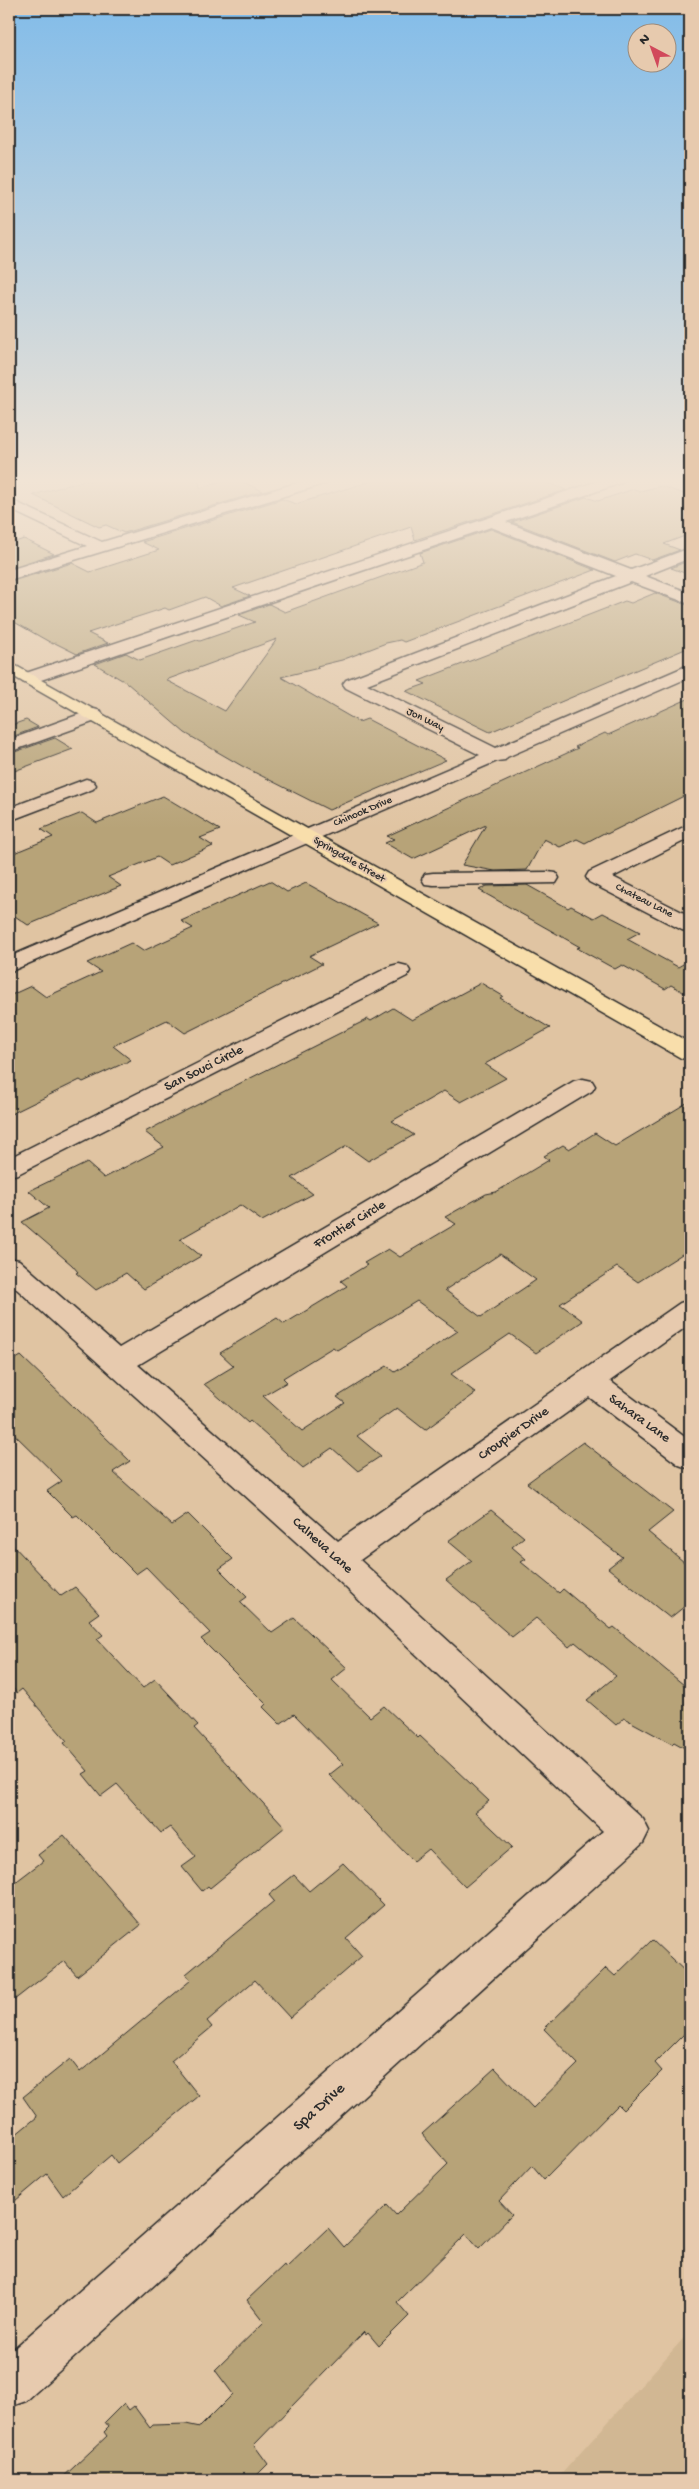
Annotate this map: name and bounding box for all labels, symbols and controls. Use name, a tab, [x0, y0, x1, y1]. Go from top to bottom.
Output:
north arrow	[626, 22, 676, 72]
text: N	[636, 31, 654, 49]
street label: Jon Way	[404, 706, 446, 734]
street label: Chinook Drive	[332, 794, 394, 830]
street label: Springdale Street	[311, 835, 388, 886]
street label: Chateau Lane	[613, 881, 675, 921]
street label: San Souci Circle	[162, 1041, 247, 1096]
street label: Frontier Circle	[310, 1196, 390, 1254]
street label: Sahara Lane	[605, 1391, 674, 1448]
street label: Croupier Drive	[475, 1403, 553, 1465]
street label: Calneva Lane	[288, 1514, 357, 1578]
street label: Spa Drive	[290, 2079, 350, 2136]

